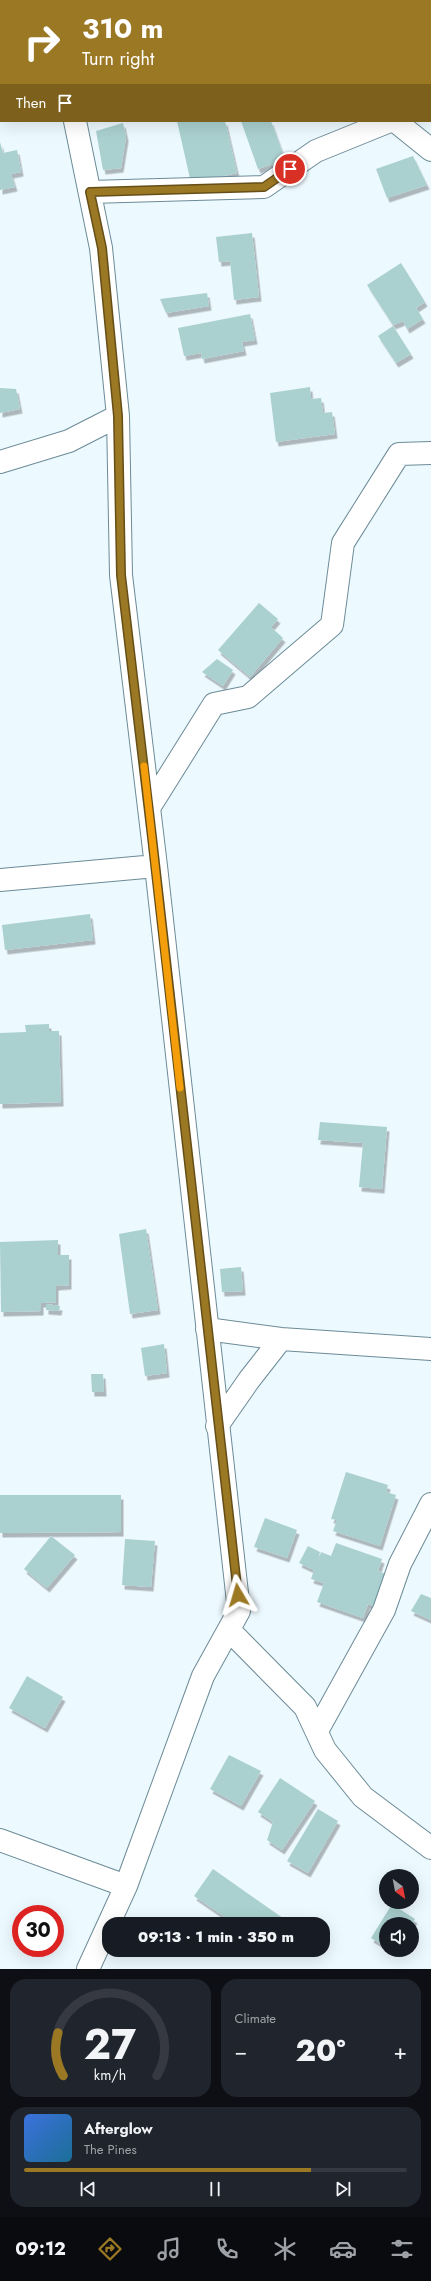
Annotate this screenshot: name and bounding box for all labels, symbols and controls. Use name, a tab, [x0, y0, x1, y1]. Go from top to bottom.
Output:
text: 310 m	[82, 8, 164, 49]
icon: right	[16, 16, 68, 68]
text: Turn right	[82, 46, 154, 72]
text: Then	[16, 92, 46, 114]
icon: arrive	[54, 92, 76, 114]
pin	[273, 152, 307, 186]
icon: arrive	[279, 158, 301, 180]
position arrow	[217, 1574, 259, 1616]
north arrow	[379, 1869, 419, 1909]
map controls	[379, 1869, 419, 1957]
speed limit sign: 30	[12, 1905, 64, 1957]
button: sound	[379, 1917, 419, 1957]
text: 09:13 · 1 min · 350 m	[138, 1926, 294, 1948]
text: Climate	[235, 2009, 276, 2028]
text: 27	[84, 2014, 136, 2075]
text: 20°	[296, 2029, 345, 2072]
text: −	[235, 2035, 247, 2067]
text: +	[393, 2035, 407, 2067]
text: km/h	[94, 2065, 126, 2085]
text: Afterglow	[84, 2118, 153, 2140]
text: The Pines	[84, 2140, 137, 2159]
icon: previous	[77, 2178, 99, 2200]
icon: pause	[204, 2178, 226, 2200]
icon: next	[332, 2178, 354, 2200]
icon: directions	[96, 2235, 124, 2263]
icon: music	[155, 2235, 183, 2263]
icon: phone	[213, 2235, 241, 2263]
icon: climate	[271, 2235, 299, 2263]
icon: car	[329, 2235, 357, 2263]
icon: filters	[388, 2235, 416, 2263]
text: 09:12	[15, 2236, 66, 2262]

